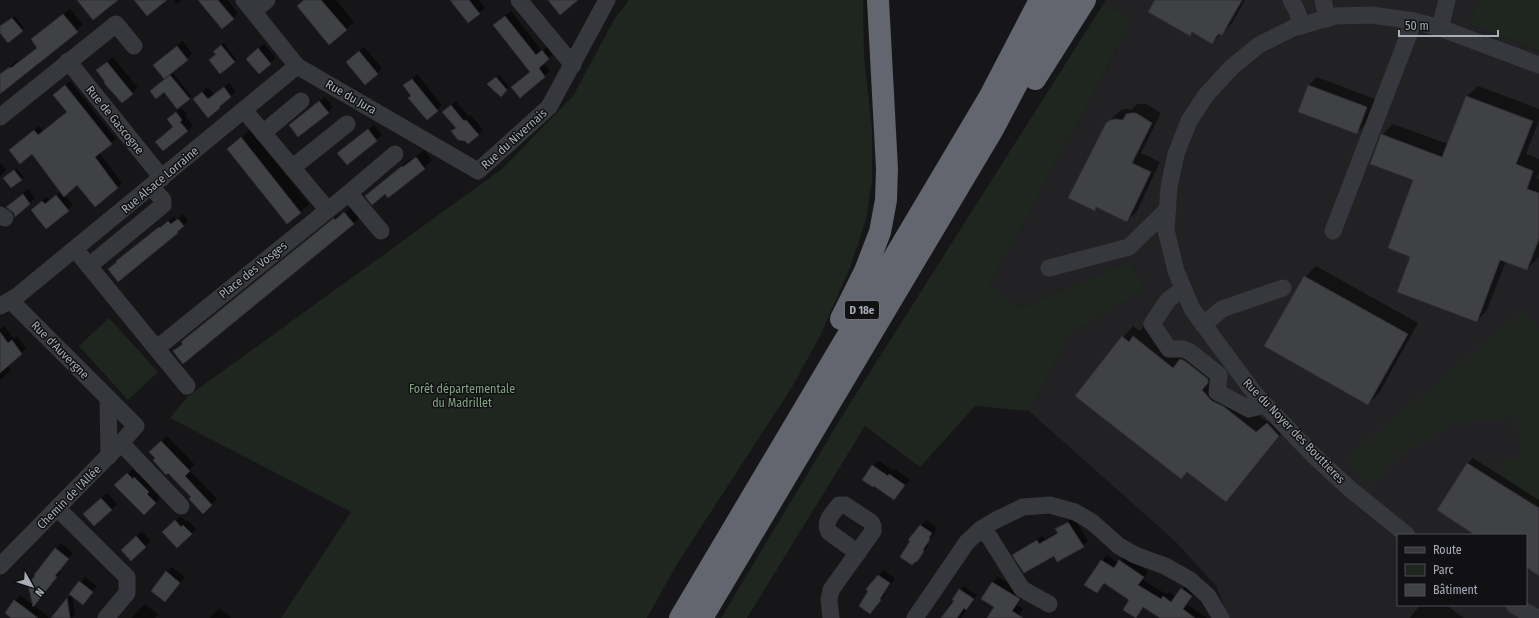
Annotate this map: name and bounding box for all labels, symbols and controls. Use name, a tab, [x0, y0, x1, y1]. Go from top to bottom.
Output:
scale bar	[1399, 12, 1498, 38]
text: 50 m	[1405, 19, 1429, 33]
street label: Rue du Jura	[323, 77, 379, 117]
street label: Rue de Gascogne	[83, 83, 147, 157]
street label: Rue du Nivernais	[478, 106, 550, 172]
street label: Rue Alsace Lorraine	[119, 144, 201, 216]
street label: Place des Vosges	[216, 238, 290, 302]
road number: D 18e	[845, 301, 879, 319]
street label: Rue d'Auvergne	[28, 318, 92, 382]
street label: Rue du Noyer des Bouttieres	[1240, 376, 1348, 486]
park label: Forêt départementale du Madrillet	[409, 382, 515, 410]
street label: Chemin de l'Allée	[34, 462, 104, 532]
legend	[1397, 534, 1527, 606]
text: Route	[1433, 543, 1462, 557]
text: Parc	[1433, 563, 1454, 577]
north arrow	[12, 566, 52, 606]
text: Bâtiment	[1433, 583, 1478, 597]
text: N	[32, 585, 47, 599]

